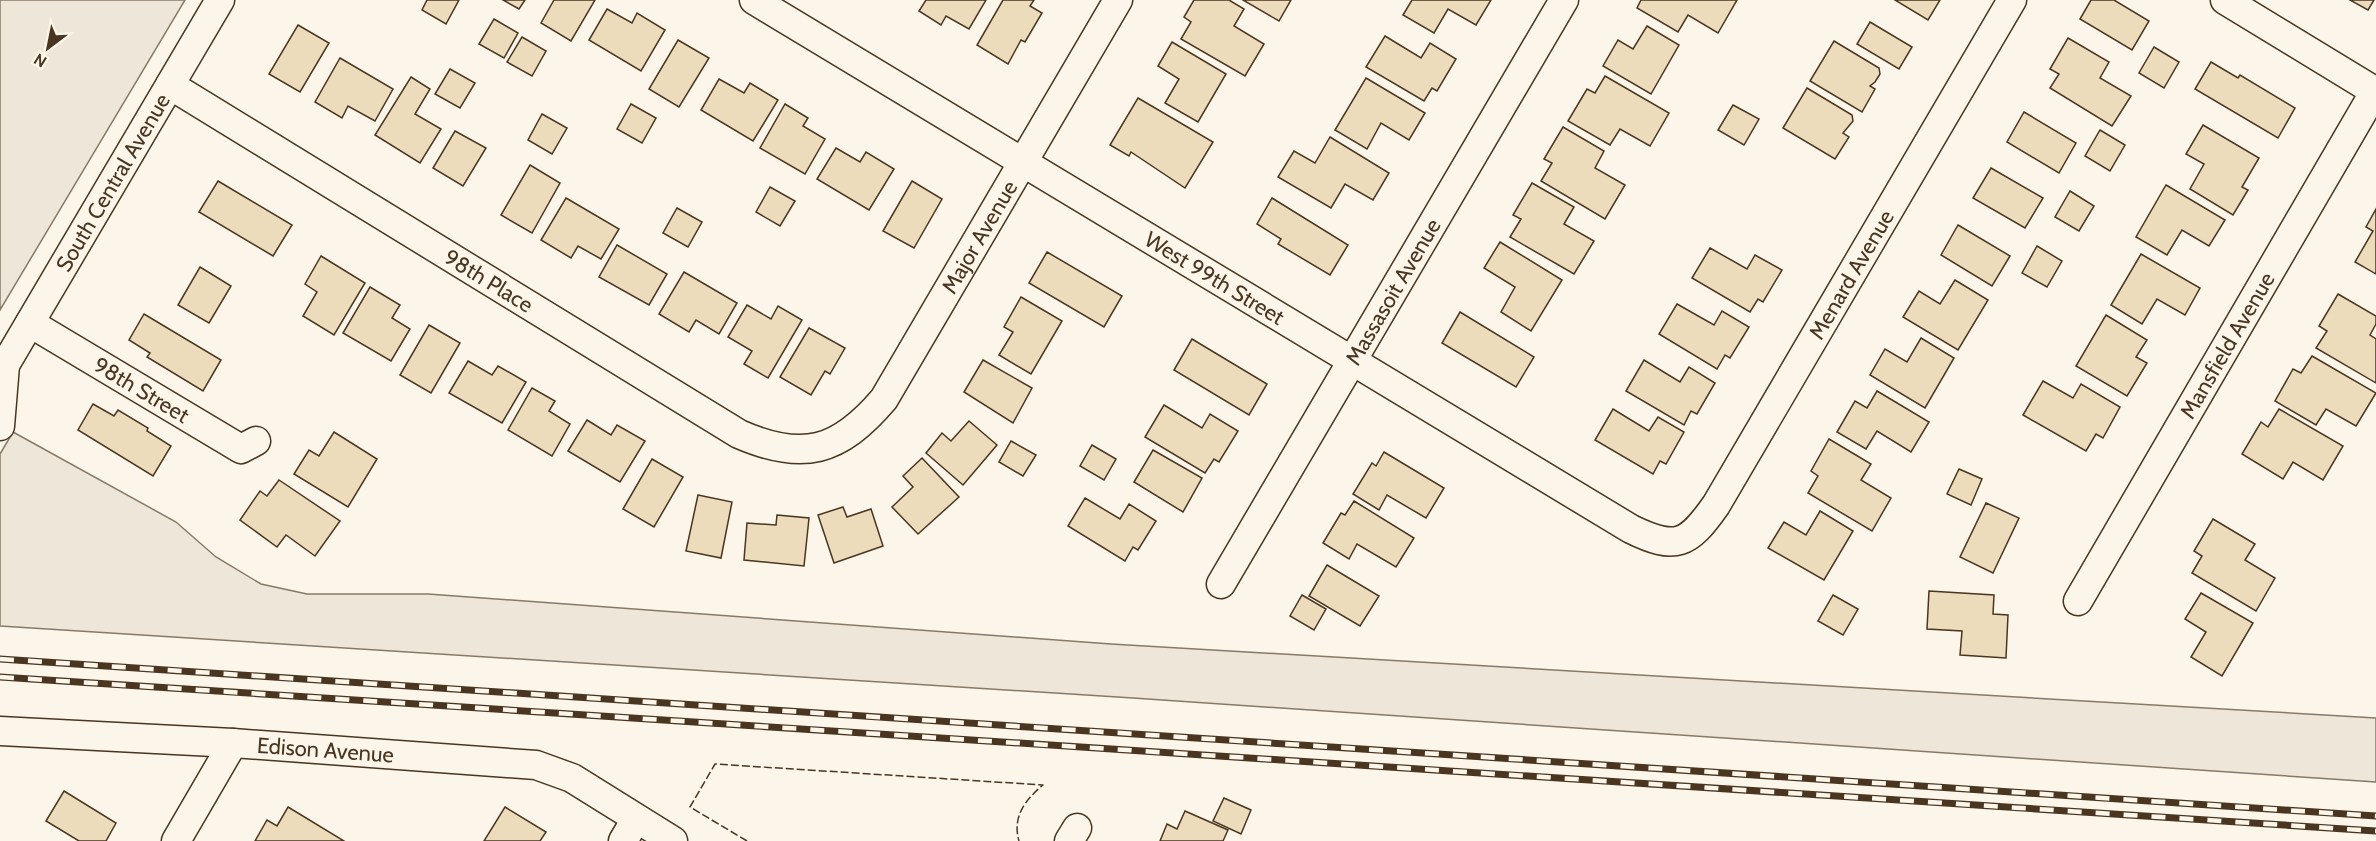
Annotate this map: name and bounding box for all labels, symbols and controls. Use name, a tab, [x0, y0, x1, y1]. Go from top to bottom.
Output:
north arrow	[18, 18, 78, 78]
text: N	[30, 49, 50, 71]
street label: South Central Avenue	[50, 88, 176, 276]
street label: Major Avenue	[935, 175, 1023, 298]
street label: Menard Avenue	[1803, 205, 1900, 344]
street label: Massasoit Avenue	[1339, 214, 1446, 370]
street label: West 99th Street	[1140, 225, 1290, 331]
street label: 98th Place	[439, 243, 538, 318]
street label: Mansfield Avenue	[2174, 267, 2280, 423]
street label: 98th Street	[89, 351, 195, 429]
street label: Edison Avenue	[256, 731, 395, 768]

